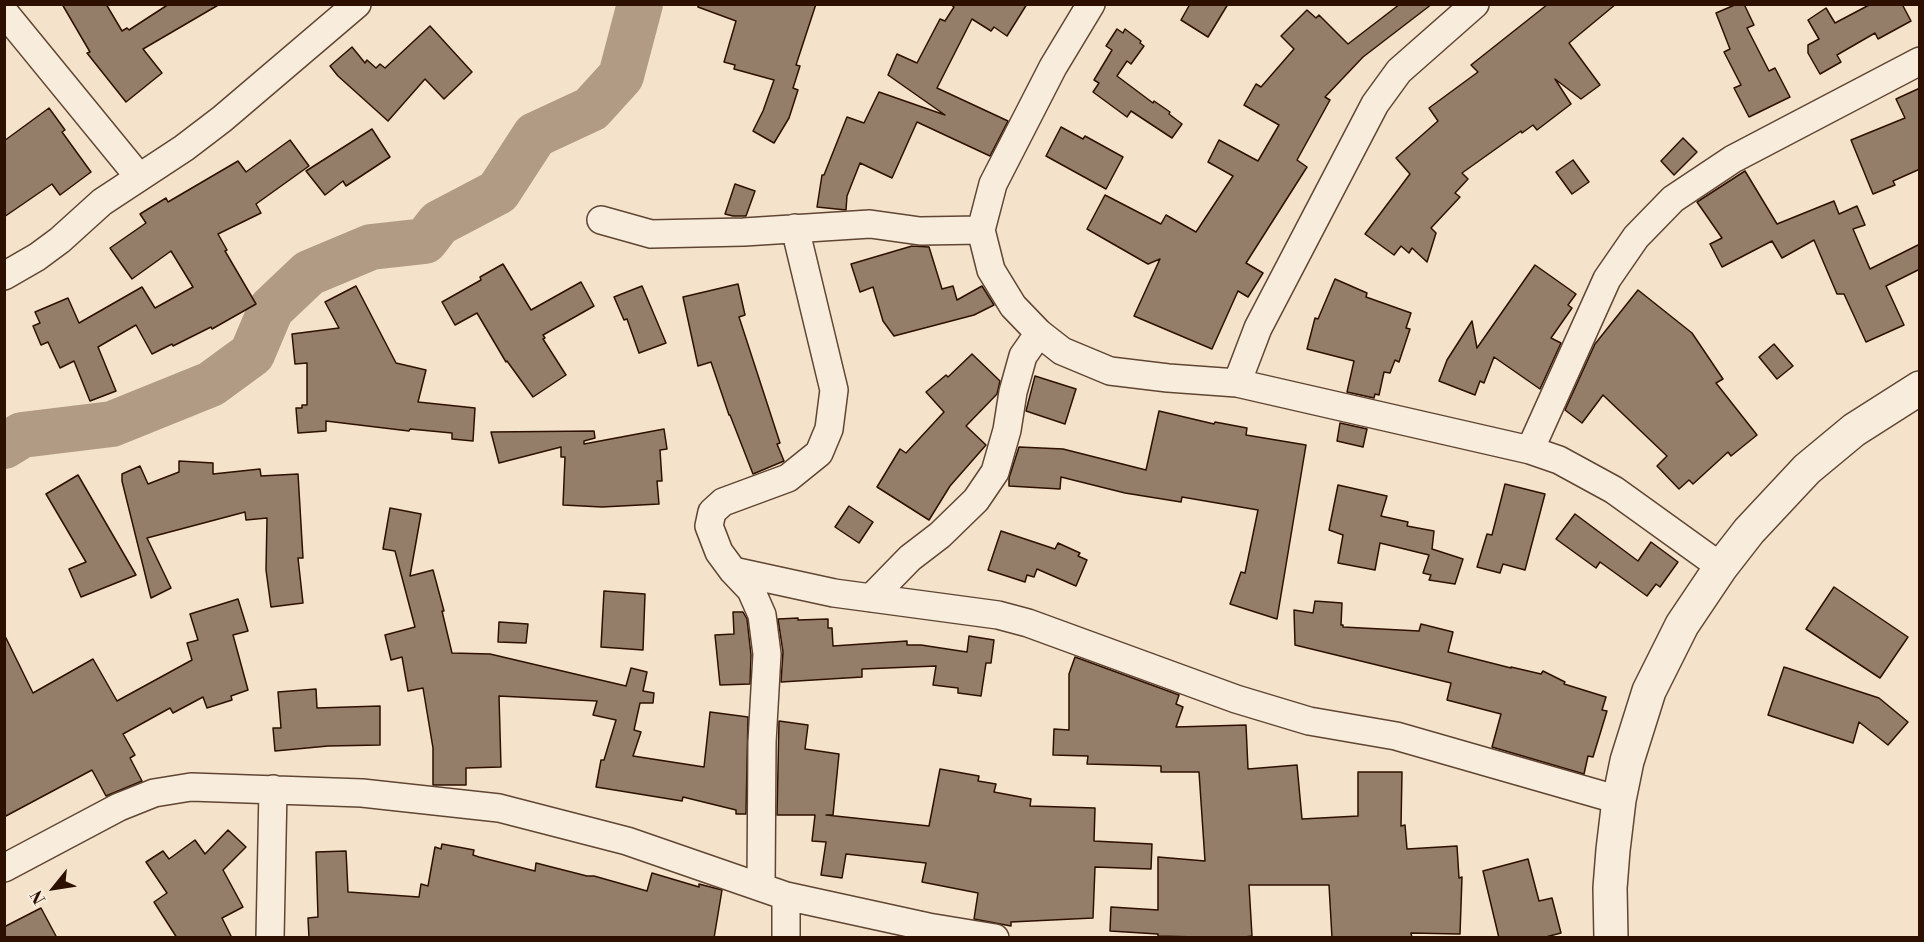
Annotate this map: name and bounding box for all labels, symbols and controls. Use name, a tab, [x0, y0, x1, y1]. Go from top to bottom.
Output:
north arrow	[24, 858, 84, 918]
text: N	[27, 887, 50, 907]

